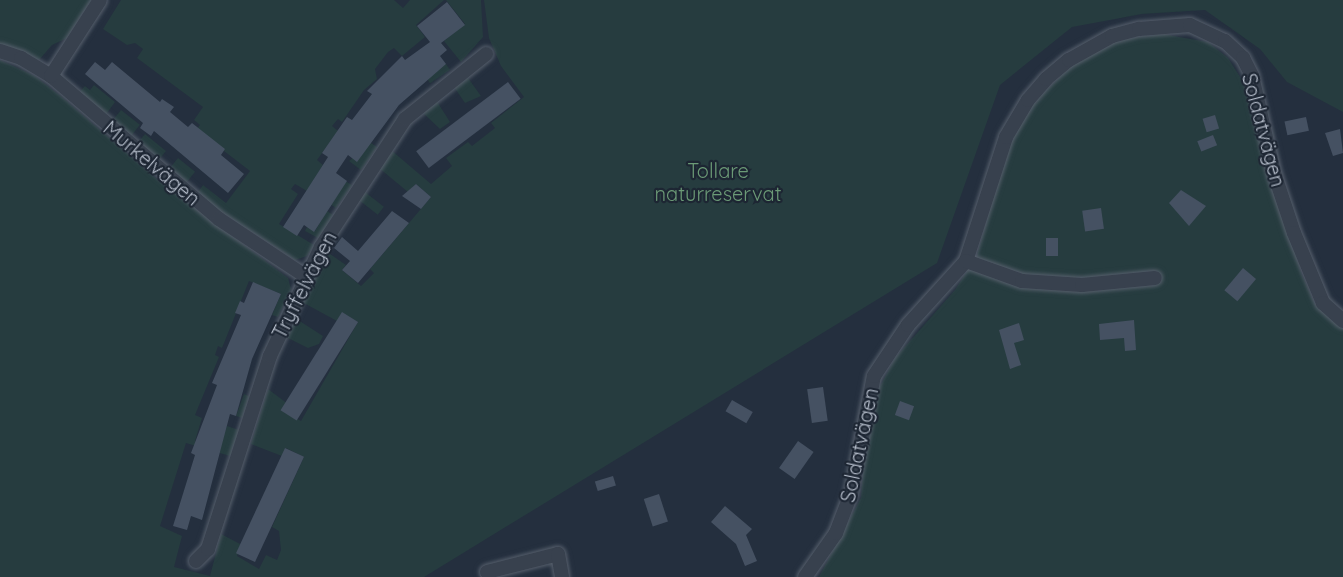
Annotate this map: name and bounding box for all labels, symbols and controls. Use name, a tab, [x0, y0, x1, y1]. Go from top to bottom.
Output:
street label: Soldatvägen	[1237, 71, 1291, 189]
street label: Murkelvägen	[99, 116, 205, 210]
park label: Tollare naturreservat	[655, 159, 781, 206]
street label: Tryffelvägen	[267, 227, 341, 343]
street label: Soldatvägen	[835, 386, 883, 504]

